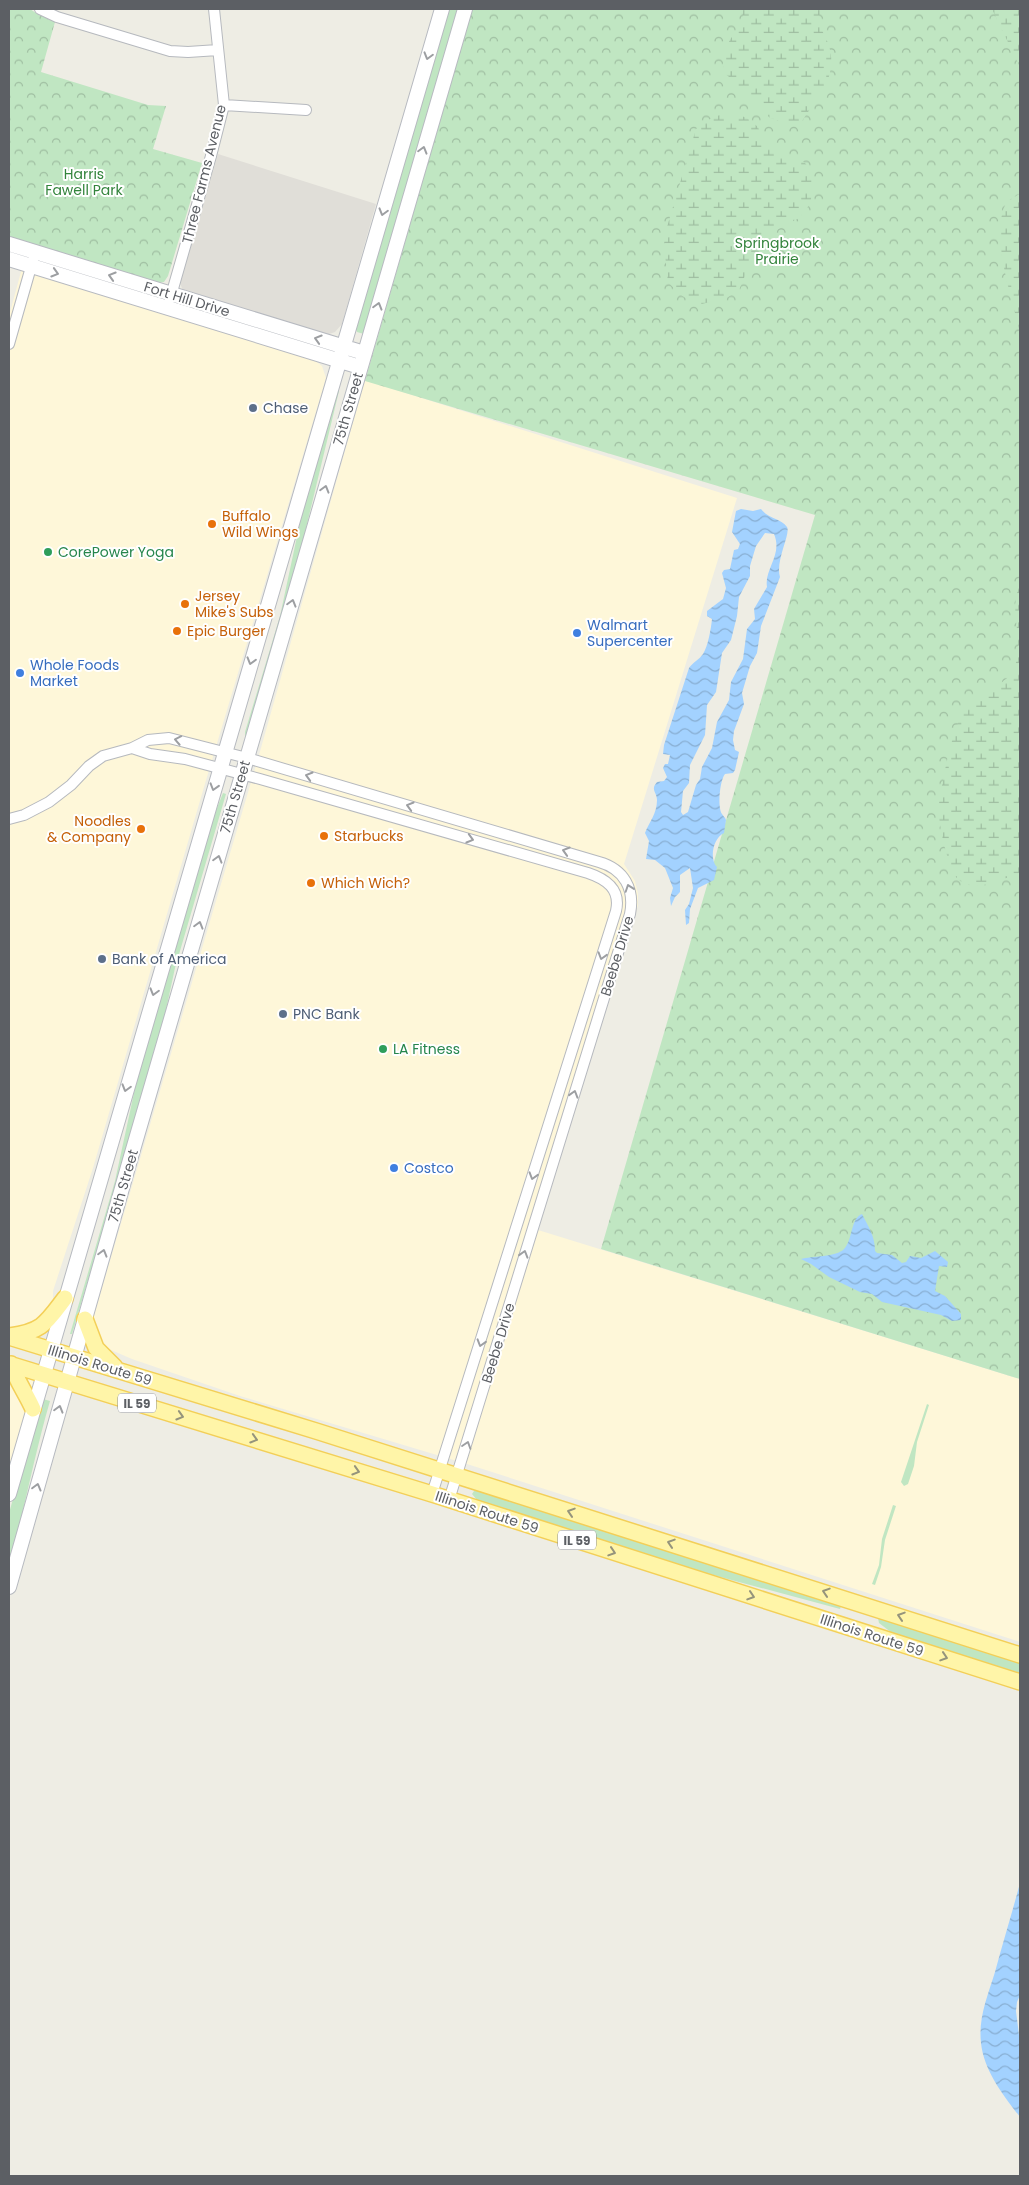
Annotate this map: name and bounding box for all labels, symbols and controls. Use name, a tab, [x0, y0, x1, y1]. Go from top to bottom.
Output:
one-way arrow	[424, 51, 434, 59]
street label: Three Farms Avenue	[177, 102, 231, 246]
one-way arrow	[418, 147, 428, 155]
park label: Harris Fawell Park	[45, 164, 123, 200]
one-way arrow	[378, 207, 388, 215]
park label: Springbrook Prairie	[735, 233, 820, 269]
one-way arrow	[51, 267, 59, 277]
one-way arrow	[109, 271, 117, 281]
street label: Fort Hill Drive	[142, 276, 233, 322]
one-way arrow	[373, 303, 383, 311]
one-way arrow	[314, 335, 322, 345]
street label: 75th Street	[328, 370, 368, 448]
place label: Chase	[263, 398, 309, 418]
marker: Chase	[247, 402, 259, 414]
one-way arrow	[320, 485, 330, 493]
place label: Buffalo Wild Wings	[222, 506, 299, 542]
marker: Buffalo Wild Wings	[206, 518, 218, 530]
place label: CorePower Yoga	[58, 542, 174, 562]
marker: CorePower Yoga	[42, 546, 54, 558]
place label: Jersey Mike's Subs	[195, 586, 274, 622]
marker: Jersey Mike's Subs	[179, 598, 191, 610]
one-way arrow	[286, 599, 296, 608]
place label: Walmart Supercenter	[587, 615, 673, 651]
place label: Epic Burger	[187, 621, 265, 641]
marker: Epic Burger	[171, 625, 183, 637]
marker: Walmart Supercenter	[571, 627, 583, 639]
place label: Whole Foods Market	[30, 655, 119, 691]
one-way arrow	[247, 656, 257, 664]
marker: Whole Foods Market	[14, 667, 26, 679]
one-way arrow	[173, 735, 182, 746]
street label: 75th Street	[215, 758, 255, 836]
one-way arrow	[306, 772, 314, 782]
one-way arrow	[210, 782, 220, 790]
one-way arrow	[406, 801, 414, 811]
place label: Noodles & Company	[47, 811, 131, 847]
marker: Noodles & Company	[135, 823, 147, 835]
place label: Starbucks	[334, 826, 403, 846]
marker: Starbucks	[318, 830, 330, 842]
one-way arrow	[465, 833, 474, 844]
one-way arrow	[562, 847, 570, 857]
one-way arrow	[212, 855, 222, 863]
place label: Which Wich?	[321, 873, 410, 893]
marker: Which Wich?	[305, 877, 317, 889]
one-way arrow	[624, 884, 634, 893]
street label: Beebe Drive	[595, 913, 639, 999]
one-way arrow	[193, 921, 203, 929]
place label: Bank of America	[112, 949, 226, 969]
one-way arrow	[597, 951, 607, 960]
marker: Bank of America	[96, 953, 108, 965]
one-way arrow	[149, 988, 159, 996]
place label: PNC Bank	[293, 1004, 360, 1024]
marker: PNC Bank	[277, 1008, 289, 1020]
place label: LA Fitness	[393, 1039, 460, 1059]
marker: LA Fitness	[377, 1043, 389, 1055]
one-way arrow	[121, 1084, 131, 1092]
one-way arrow	[568, 1090, 578, 1098]
street label: 75th Street	[103, 1147, 143, 1225]
place label: Costco	[404, 1158, 454, 1178]
marker: Costco	[388, 1162, 400, 1174]
one-way arrow	[529, 1172, 539, 1180]
one-way arrow	[98, 1250, 108, 1258]
one-way arrow	[519, 1251, 529, 1259]
street label: Beebe Drive	[476, 1300, 520, 1386]
one-way arrow	[476, 1339, 486, 1347]
street label: Illinois Route 59	[46, 1340, 154, 1390]
road number: IL 59	[118, 1394, 156, 1412]
one-way arrow	[53, 1405, 63, 1413]
one-way arrow	[175, 1410, 184, 1420]
one-way arrow	[250, 1433, 258, 1443]
one-way arrow	[461, 1441, 471, 1449]
one-way arrow	[351, 1465, 360, 1475]
one-way arrow	[31, 1483, 41, 1492]
street label: Illinois Route 59	[433, 1486, 541, 1538]
one-way arrow	[568, 1507, 576, 1517]
road number: IL 59	[558, 1530, 596, 1550]
one-way arrow	[667, 1539, 675, 1549]
one-way arrow	[608, 1546, 616, 1556]
one-way arrow	[822, 1588, 830, 1598]
one-way arrow	[746, 1590, 755, 1600]
street label: Illinois Route 59	[818, 1609, 926, 1661]
one-way arrow	[897, 1612, 905, 1622]
one-way arrow	[939, 1652, 947, 1662]

